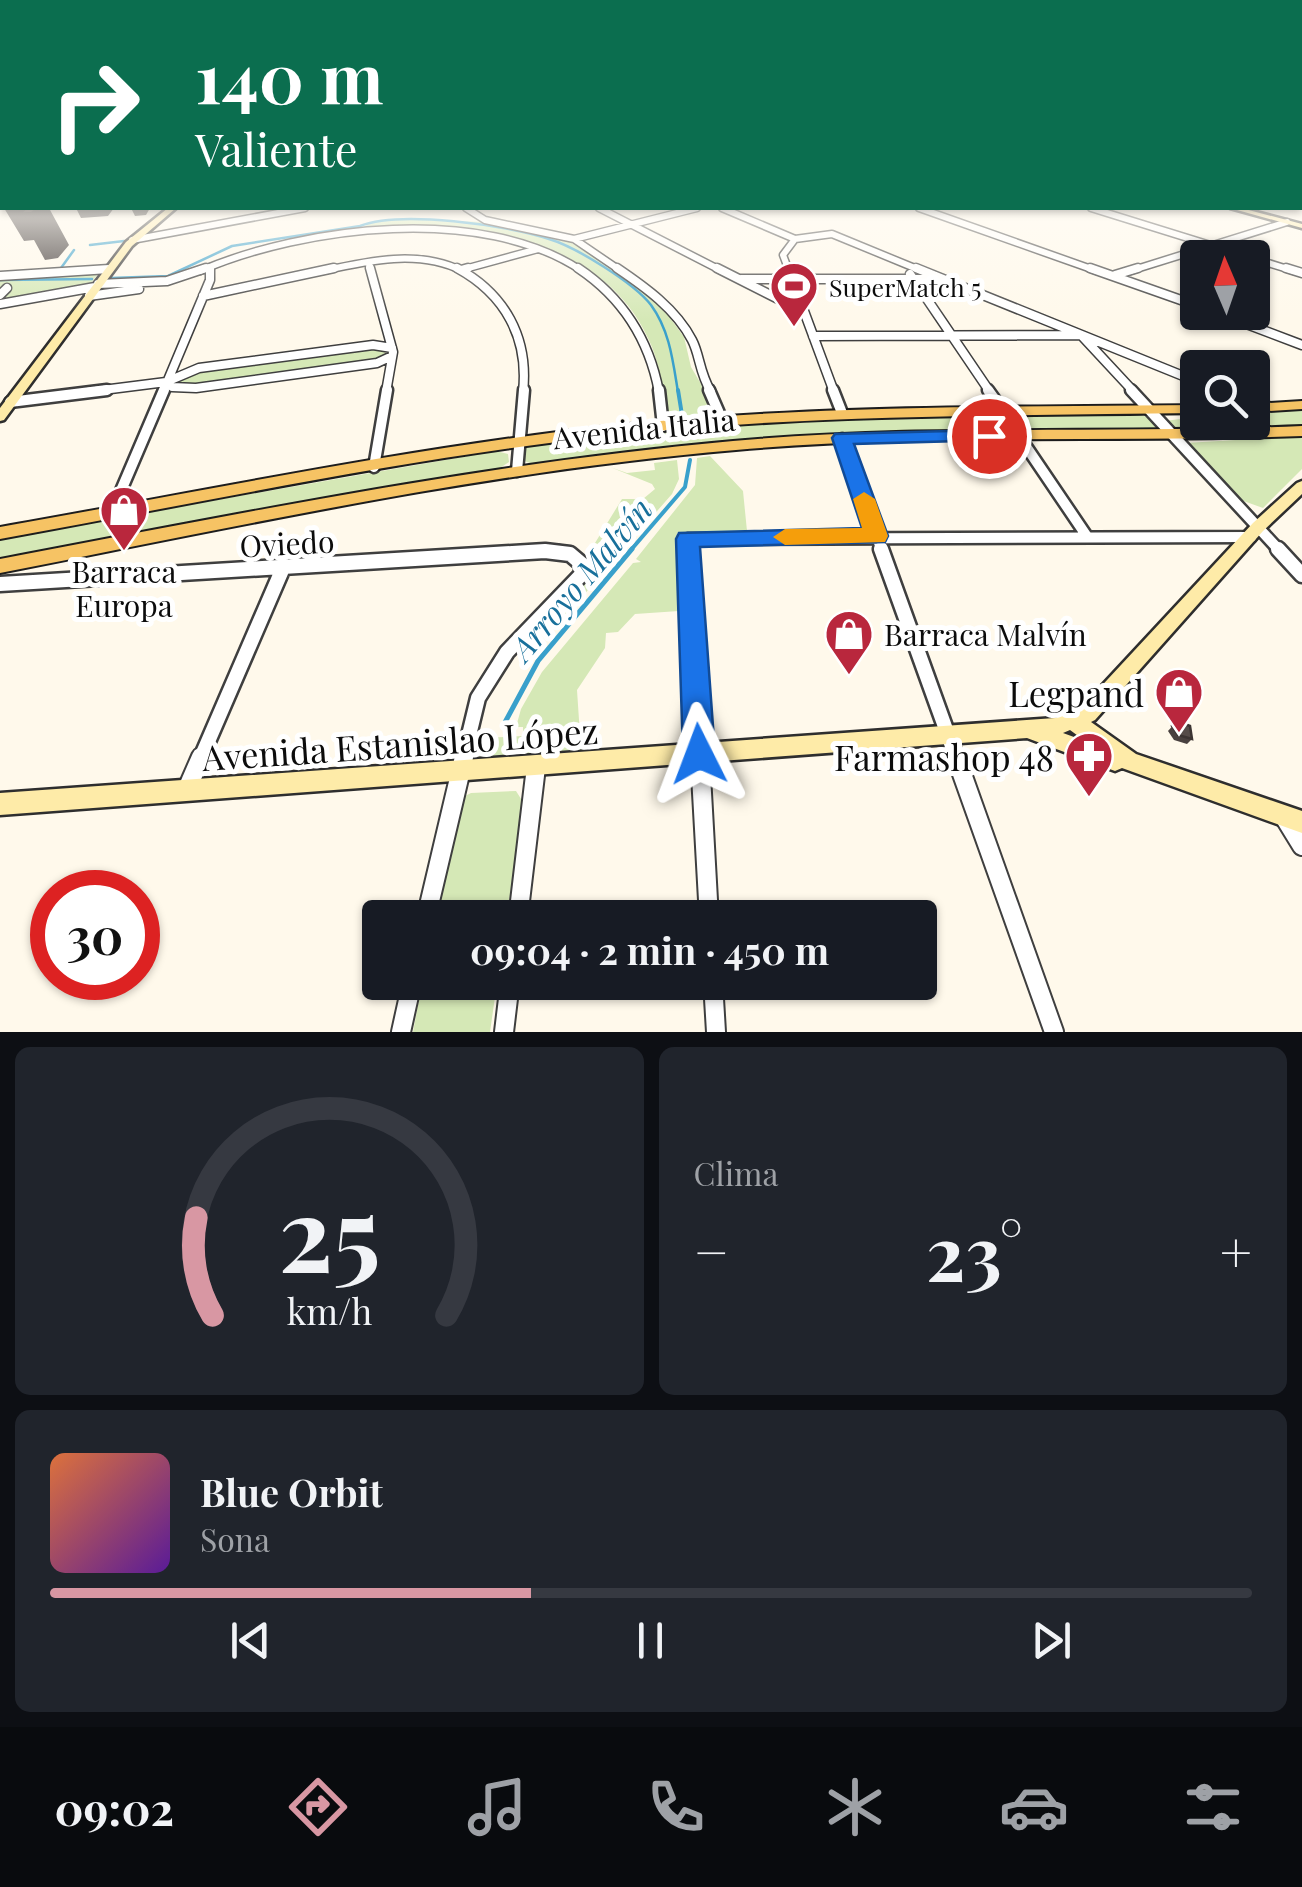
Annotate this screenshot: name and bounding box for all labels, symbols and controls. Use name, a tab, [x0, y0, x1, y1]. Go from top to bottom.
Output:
text: 140 m	[195, 28, 384, 122]
icon: right	[30, 40, 160, 170]
text: Valiente	[195, 118, 357, 178]
north arrow	[1180, 240, 1270, 330]
map controls	[1180, 240, 1270, 440]
sports icon: SuperMatch 5	[768, 260, 820, 328]
place label: SuperMatch 5	[829, 270, 981, 303]
button: search	[1180, 350, 1270, 440]
pin	[947, 394, 1032, 479]
street label: Avenida Italia	[550, 399, 737, 458]
icon: arrive	[962, 409, 1017, 464]
shop icon: Barraca Europa	[98, 484, 150, 552]
water label: Arroyo Malvín	[498, 488, 661, 670]
street label: Oviedo	[239, 521, 335, 565]
place label: Barraca Europa	[72, 551, 176, 625]
shop icon: Barraca Malvín	[823, 608, 875, 676]
place label: Barraca Malvín	[884, 614, 1087, 654]
shop icon: Legpand	[1153, 666, 1205, 734]
place label: Legpand	[1008, 669, 1144, 716]
position arrow	[647, 702, 751, 806]
street label: Avenida Estanislao López	[199, 706, 600, 780]
pharmacy icon: Farmashop 48	[1063, 730, 1115, 798]
place label: Farmashop 48	[834, 733, 1054, 780]
speed limit sign: 30	[30, 870, 160, 1000]
text: 09:04 · 2 min · 450 m	[470, 924, 829, 975]
text: Clima	[694, 1151, 778, 1194]
text: 25	[278, 1160, 380, 1299]
text: 23°	[926, 1200, 1023, 1300]
text: −	[694, 1213, 729, 1287]
text: +	[1220, 1213, 1252, 1287]
text: km/h	[286, 1286, 372, 1334]
text: Blue Orbit	[200, 1466, 383, 1517]
text: Sona	[200, 1517, 270, 1560]
icon: previous	[223, 1613, 278, 1668]
icon: pause	[623, 1613, 678, 1668]
icon: next	[1024, 1613, 1079, 1668]
icon: directions	[283, 1772, 353, 1842]
icon: music	[462, 1772, 532, 1842]
icon: phone	[641, 1772, 711, 1842]
icon: climate	[820, 1772, 890, 1842]
icon: car	[999, 1772, 1069, 1842]
icon: filters	[1178, 1772, 1248, 1842]
text: 09:02	[54, 1777, 174, 1837]

